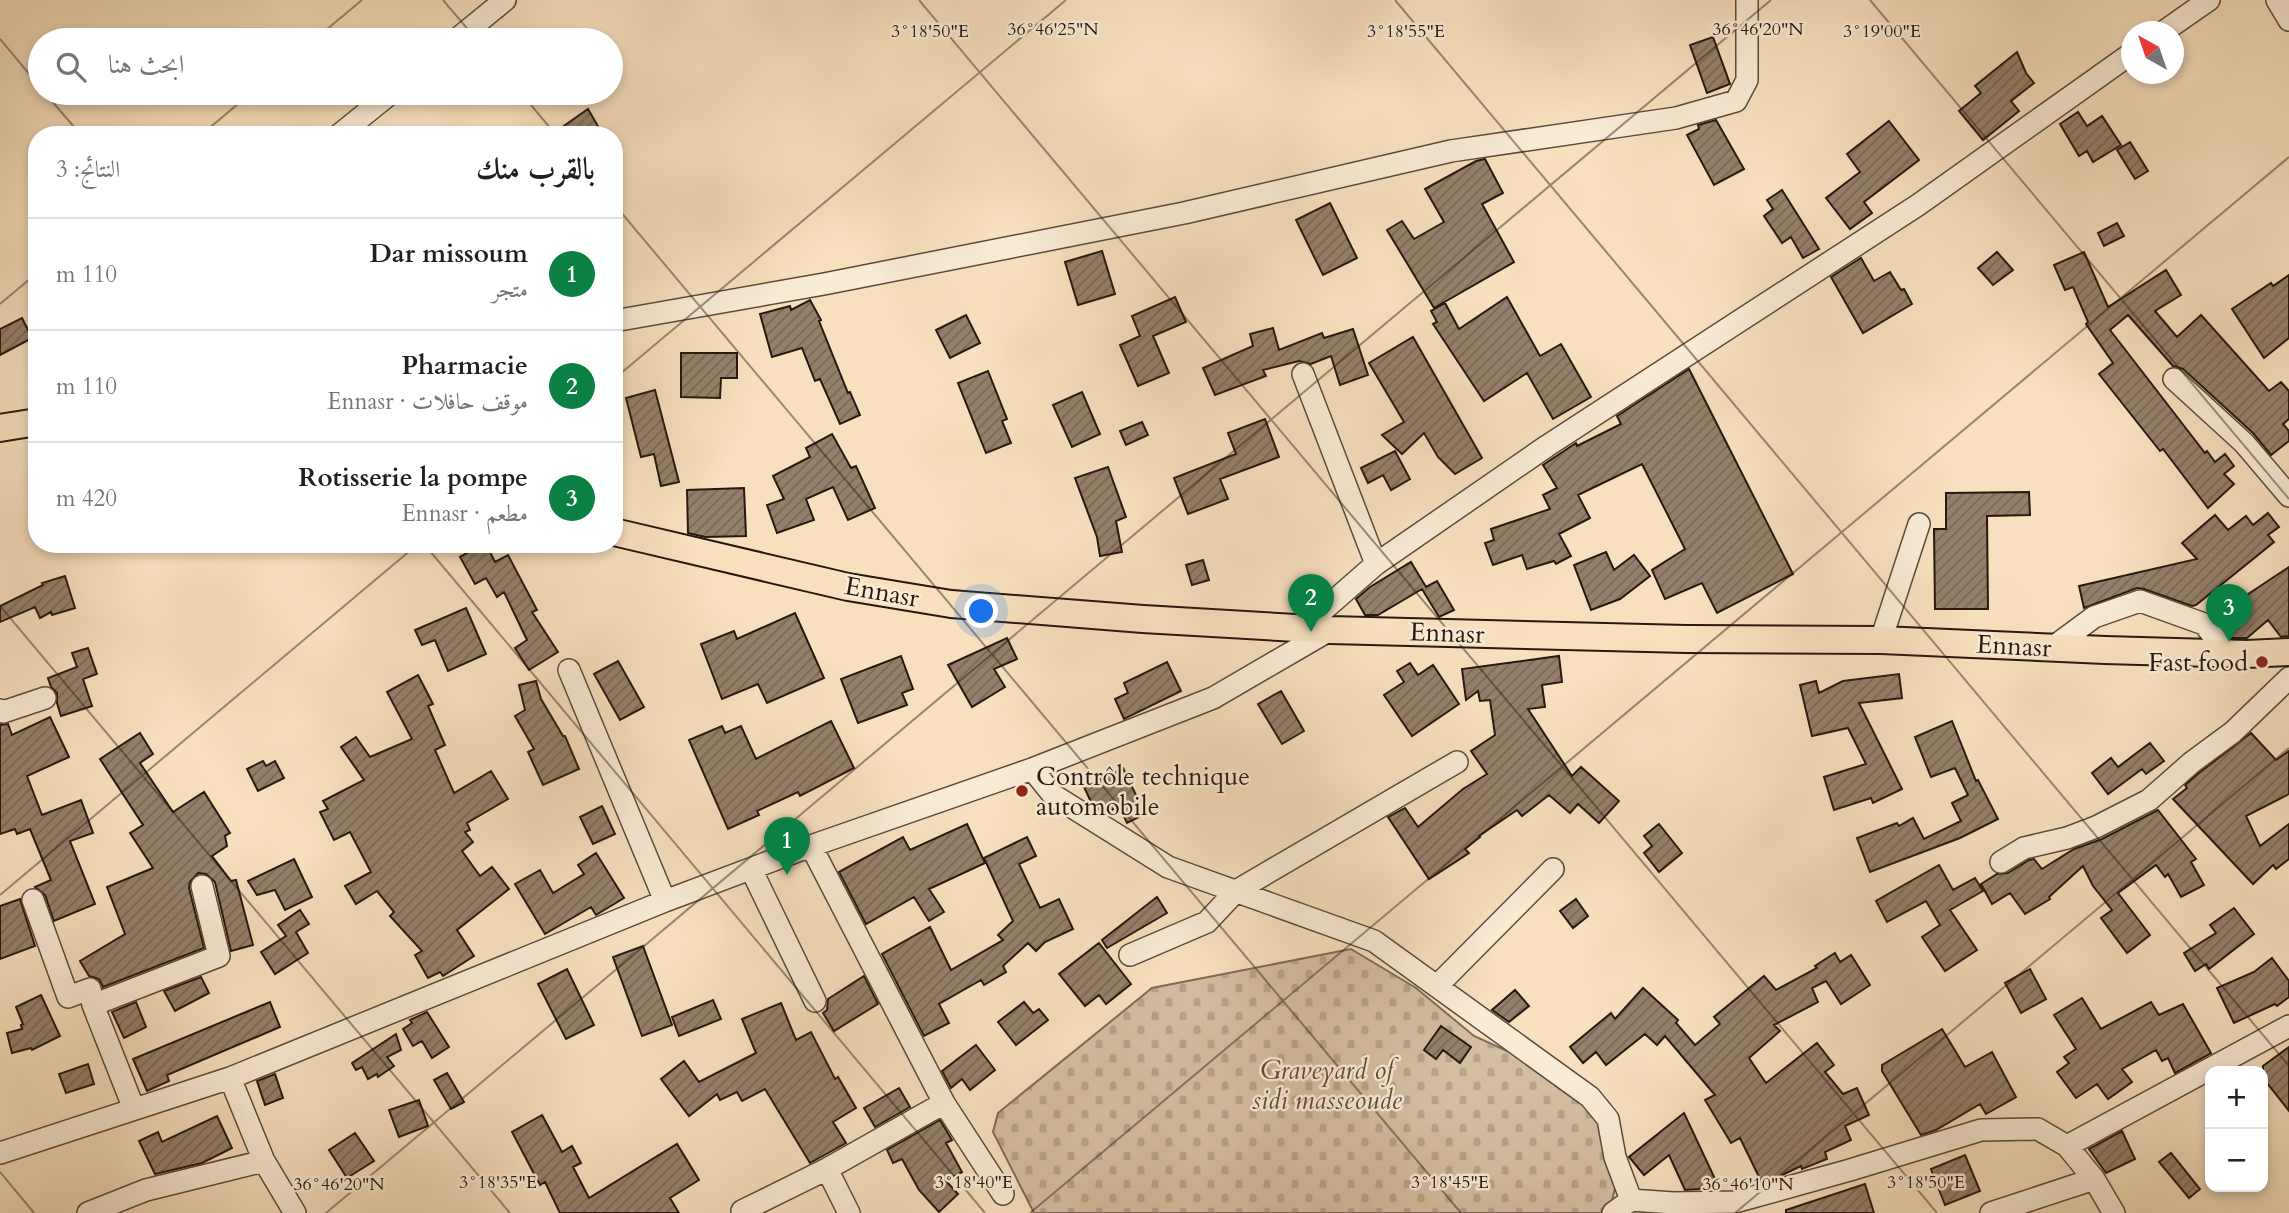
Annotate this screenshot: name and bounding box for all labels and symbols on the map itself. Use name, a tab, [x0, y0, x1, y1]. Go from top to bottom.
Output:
text: 36°46'25"N	[1007, 17, 1099, 42]
text: 36°46'20"N	[1712, 17, 1804, 42]
text: 3°18'50"E	[891, 19, 969, 44]
text: 3°18'55"E	[1367, 19, 1445, 44]
text: 3°19'00"E	[1843, 19, 1921, 44]
north arrow	[2121, 21, 2184, 84]
street label: Ennasr	[842, 568, 922, 616]
pin: 2	[1288, 574, 1334, 632]
pin: 3	[2206, 584, 2252, 642]
your location	[964, 594, 998, 628]
street label: Ennasr	[1409, 614, 1486, 652]
street label: Ennasr	[1976, 627, 2053, 665]
place label: Fast food	[2148, 645, 2248, 680]
marker: Fast food	[2254, 654, 2270, 670]
place label: Contrôle technique automobile	[1036, 759, 1250, 824]
marker: Contrôle technique automobile	[1014, 783, 1030, 799]
pin: 1	[764, 817, 810, 875]
park label: Graveyard of sidi masseoude	[1252, 1053, 1403, 1118]
text: 3°18'35"E	[459, 1170, 537, 1195]
text: 3°18'40"E	[935, 1170, 1013, 1195]
text: 3°18'45"E	[1411, 1170, 1489, 1195]
text: 3°18'50"E	[1887, 1170, 1965, 1195]
text: 36°46'20"N	[293, 1172, 385, 1197]
text: 36°46'10"N	[1702, 1172, 1794, 1197]

